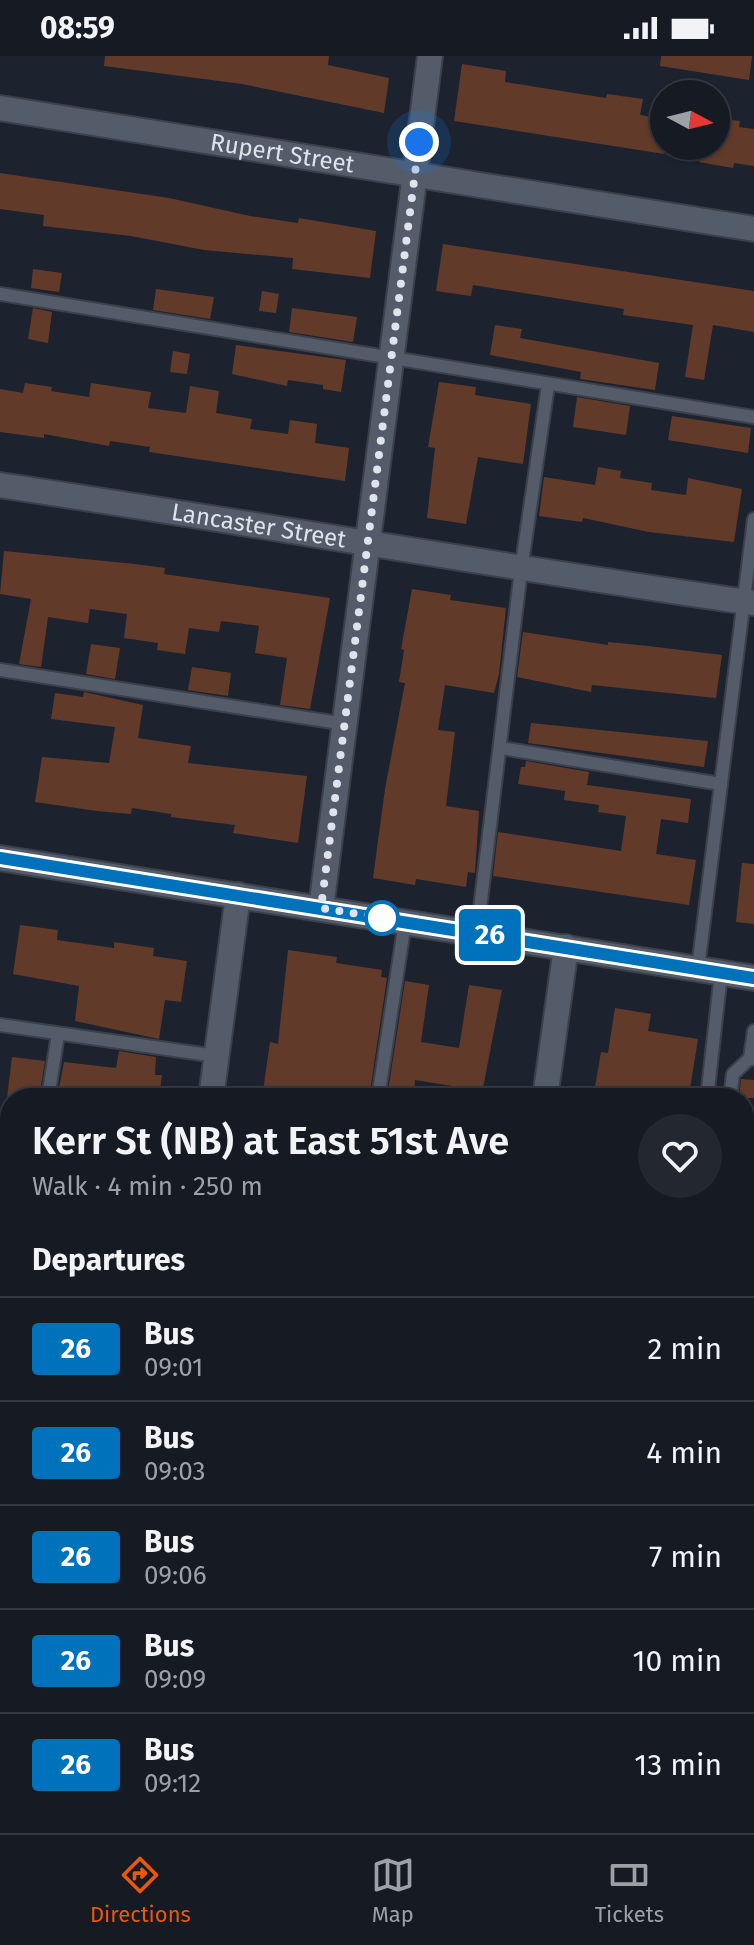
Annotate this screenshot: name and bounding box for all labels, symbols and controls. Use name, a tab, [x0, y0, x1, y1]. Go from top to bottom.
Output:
text: 08:59	[40, 10, 115, 46]
north arrow	[650, 80, 730, 160]
map controls	[650, 80, 730, 160]
your location	[399, 122, 439, 162]
street label: Rupert Street	[208, 128, 357, 179]
street label: Lancaster Street	[170, 498, 348, 554]
unlabelled marker	[365, 901, 399, 935]
line badge: 26	[454, 909, 526, 961]
text: 26	[475, 918, 505, 951]
button: heart	[638, 1114, 722, 1198]
text: Kerr St (NB) at East 51st Ave	[32, 1118, 509, 1164]
text: Walk · 4 min · 250 m	[32, 1171, 263, 1202]
text: Departures	[32, 1242, 185, 1278]
text: Bus	[144, 1316, 194, 1352]
text: 2 min	[647, 1331, 722, 1367]
text: 26	[61, 1332, 91, 1365]
text: 09:01	[144, 1352, 203, 1383]
text: Bus	[144, 1420, 194, 1456]
text: 4 min	[646, 1435, 722, 1471]
text: 26	[61, 1436, 91, 1469]
text: 09:03	[144, 1456, 205, 1487]
text: Bus	[144, 1524, 194, 1560]
text: 7 min	[649, 1539, 722, 1575]
text: 26	[61, 1540, 91, 1573]
text: 09:06	[144, 1560, 207, 1591]
text: Bus	[144, 1628, 194, 1664]
text: 10 min	[633, 1643, 722, 1679]
text: 26	[61, 1644, 91, 1677]
text: 09:09	[144, 1664, 206, 1695]
text: Bus	[144, 1732, 194, 1768]
text: 13 min	[634, 1747, 722, 1783]
text: 26	[61, 1748, 91, 1781]
text: 09:12	[144, 1768, 201, 1799]
tab: Directions	[90, 1853, 191, 1928]
tab: Map	[371, 1853, 415, 1928]
tab: Tickets	[595, 1853, 664, 1928]

